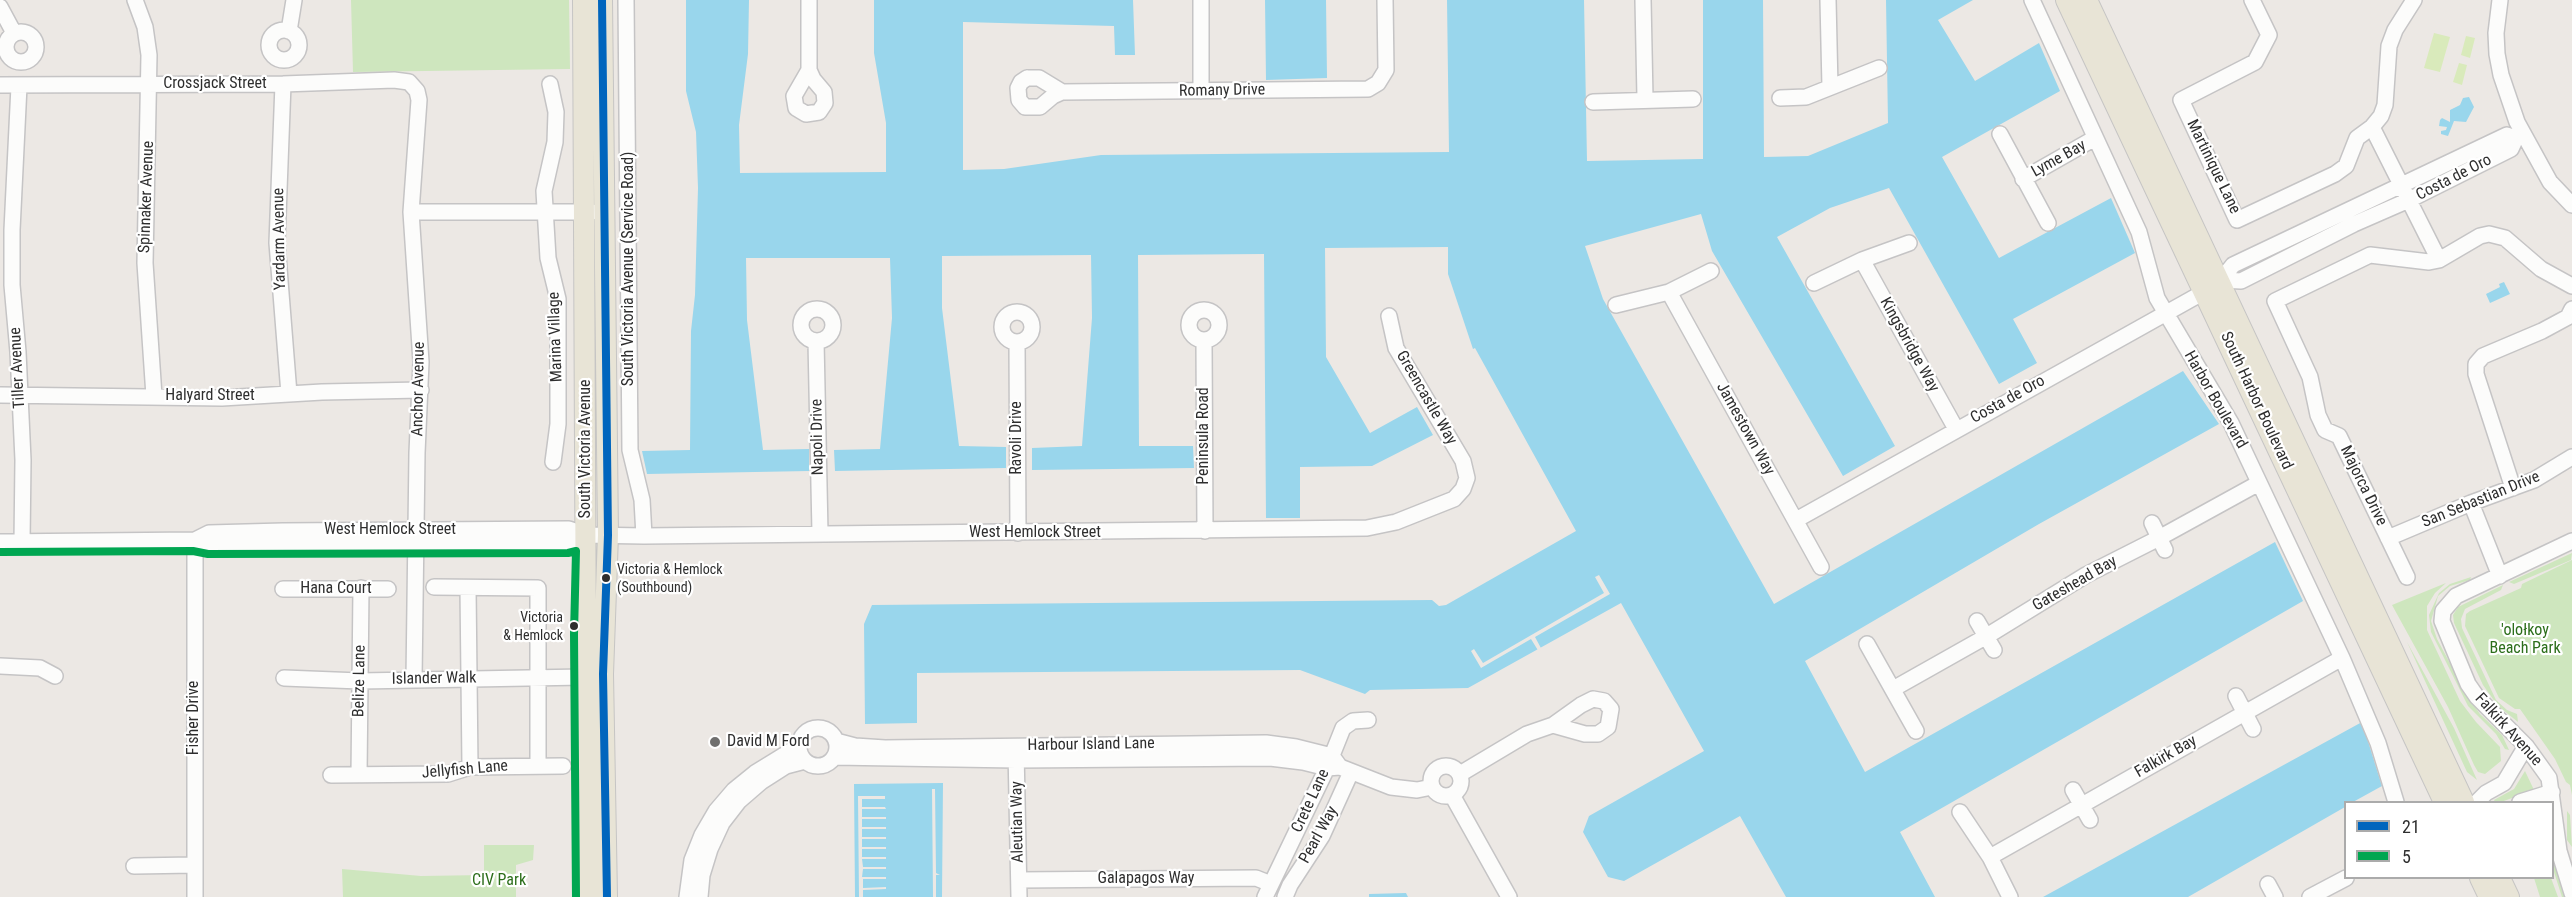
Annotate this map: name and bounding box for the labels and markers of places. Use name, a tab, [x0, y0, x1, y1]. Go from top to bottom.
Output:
place label: Victoria & Hemlock (Southbound)	[617, 562, 723, 594]
marker: Victoria & Hemlock (Southbound)	[600, 572, 612, 584]
place label: Victoria & Hemlock	[503, 610, 563, 642]
marker: Victoria & Hemlock	[568, 620, 580, 632]
place label: David M Ford	[727, 732, 810, 752]
marker: David M Ford	[708, 735, 722, 749]

